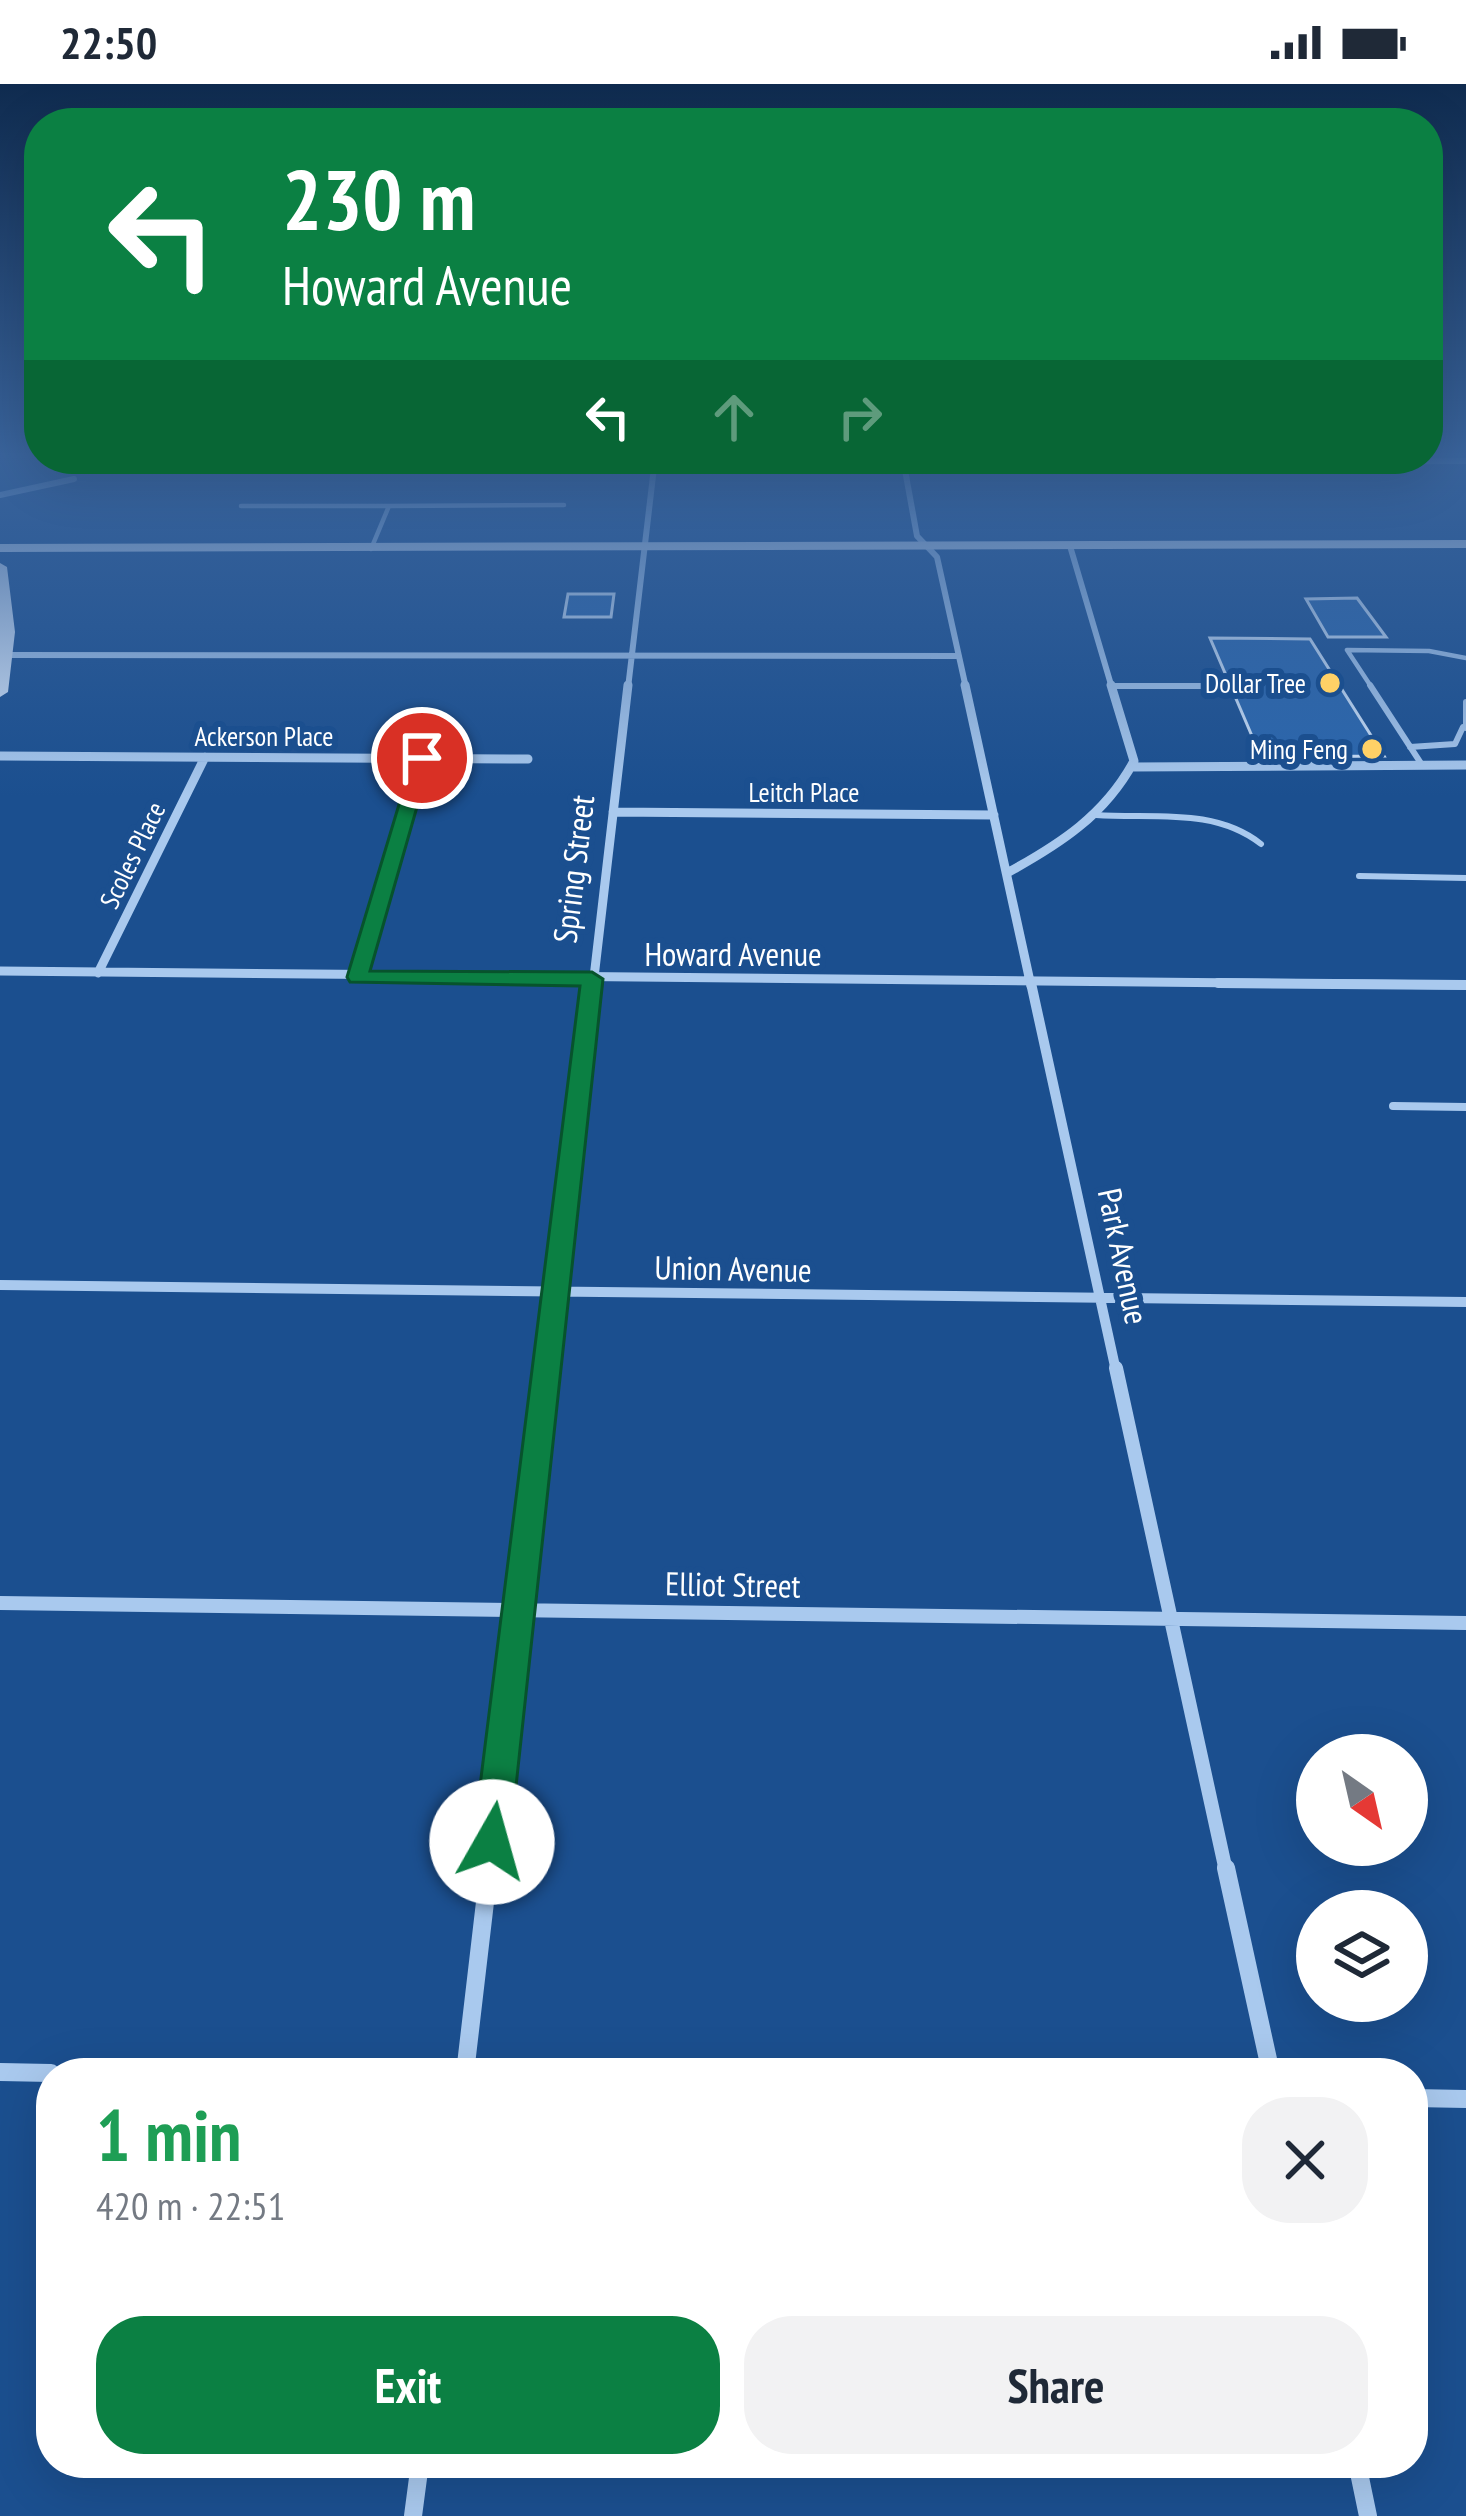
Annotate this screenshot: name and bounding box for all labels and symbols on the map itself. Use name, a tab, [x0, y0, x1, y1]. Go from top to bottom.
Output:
place label: Dollar Tree	[1205, 666, 1306, 700]
marker: Dollar Tree	[1317, 670, 1343, 696]
pin	[371, 707, 473, 809]
street label: Ackerson Place	[195, 719, 333, 753]
place label: Ming Feng	[1250, 732, 1348, 766]
marker: Ming Feng	[1359, 736, 1385, 762]
street label: Leitch Place	[748, 775, 860, 809]
street label: Spring Street	[543, 793, 603, 945]
street label: Scoles Place	[92, 796, 172, 914]
street label: Howard Avenue	[644, 932, 822, 975]
street label: Park Avenue	[1089, 1184, 1159, 1328]
street label: Union Avenue	[654, 1245, 812, 1291]
street label: Elliot Street	[665, 1561, 801, 1607]
north arrow	[1296, 1734, 1428, 1866]
position arrow	[429, 1779, 555, 1905]

